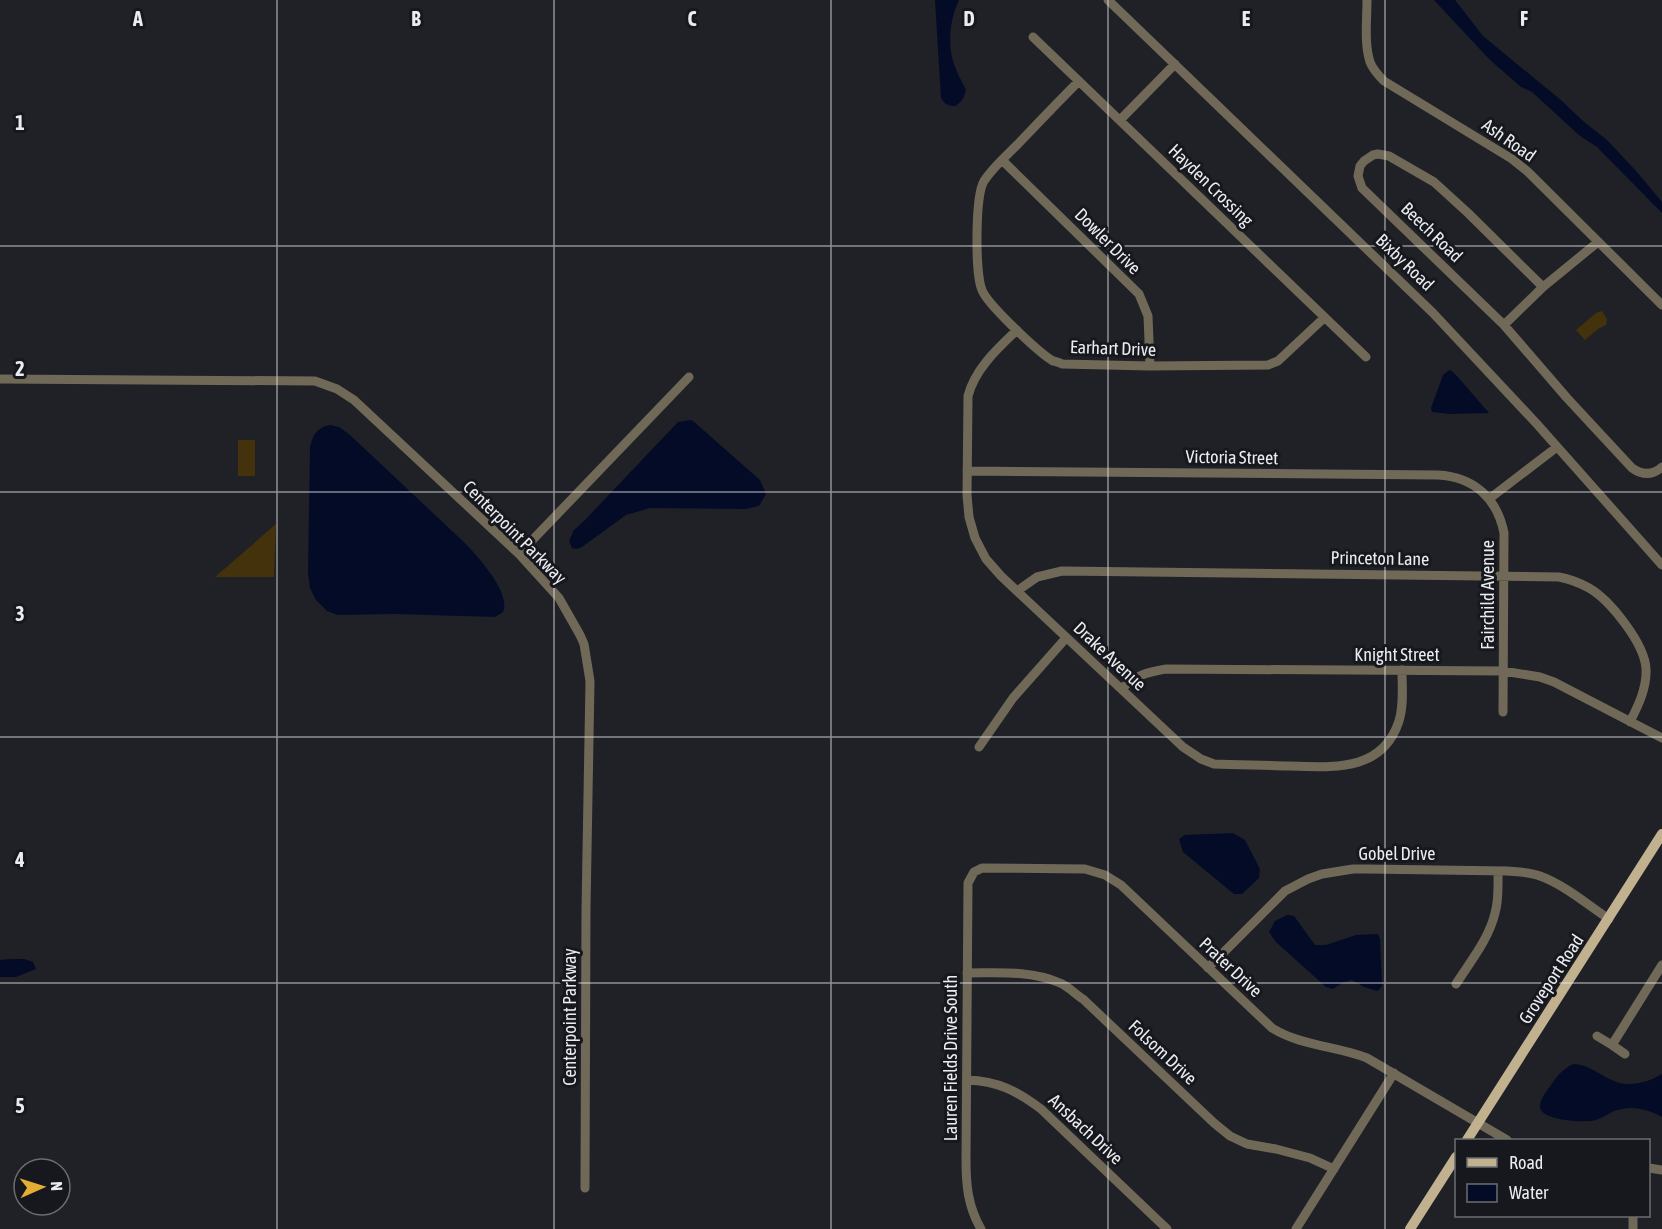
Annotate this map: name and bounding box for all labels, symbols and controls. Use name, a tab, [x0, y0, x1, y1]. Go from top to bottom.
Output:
text: A	[132, 7, 143, 30]
text: B	[411, 7, 421, 30]
text: C	[688, 7, 697, 30]
text: D	[963, 7, 975, 30]
text: E	[1242, 7, 1251, 30]
text: F	[1520, 7, 1528, 30]
text: 1	[15, 111, 25, 134]
street label: Ash Road	[1478, 114, 1540, 166]
street label: Hayden Crossing	[1164, 140, 1258, 231]
street label: Beech Road	[1397, 198, 1467, 266]
street label: Dowler Drive	[1071, 204, 1145, 278]
street label: Bixby Road	[1372, 229, 1438, 295]
street label: Earhart Drive	[1070, 336, 1156, 360]
text: 2	[15, 357, 25, 380]
street label: Victoria Street	[1185, 446, 1279, 468]
street label: Centerpoint Parkway	[459, 476, 571, 588]
street label: Fairchild Avenue	[1477, 540, 1498, 650]
street label: Princeton Lane	[1330, 547, 1430, 569]
text: 3	[15, 602, 25, 625]
street label: Drake Avenue	[1069, 617, 1151, 695]
street label: Knight Street	[1354, 644, 1440, 665]
street label: Gobel Drive	[1359, 843, 1435, 864]
text: 4	[14, 848, 25, 871]
street label: Groveport Road	[1514, 930, 1588, 1028]
street label: Prater Drive	[1195, 933, 1267, 1001]
street label: Centerpoint Parkway	[559, 948, 580, 1086]
street label: Lauren Fields Drive South	[940, 975, 961, 1141]
street label: Folsom Drive	[1125, 1015, 1201, 1089]
street label: Ansbach Drive	[1045, 1089, 1127, 1169]
text: 5	[15, 1094, 25, 1117]
legend	[1455, 1139, 1650, 1217]
text: Road	[1509, 1152, 1543, 1173]
north arrow	[12, 1157, 72, 1217]
text: N	[48, 1181, 66, 1191]
text: Water	[1509, 1182, 1549, 1203]

